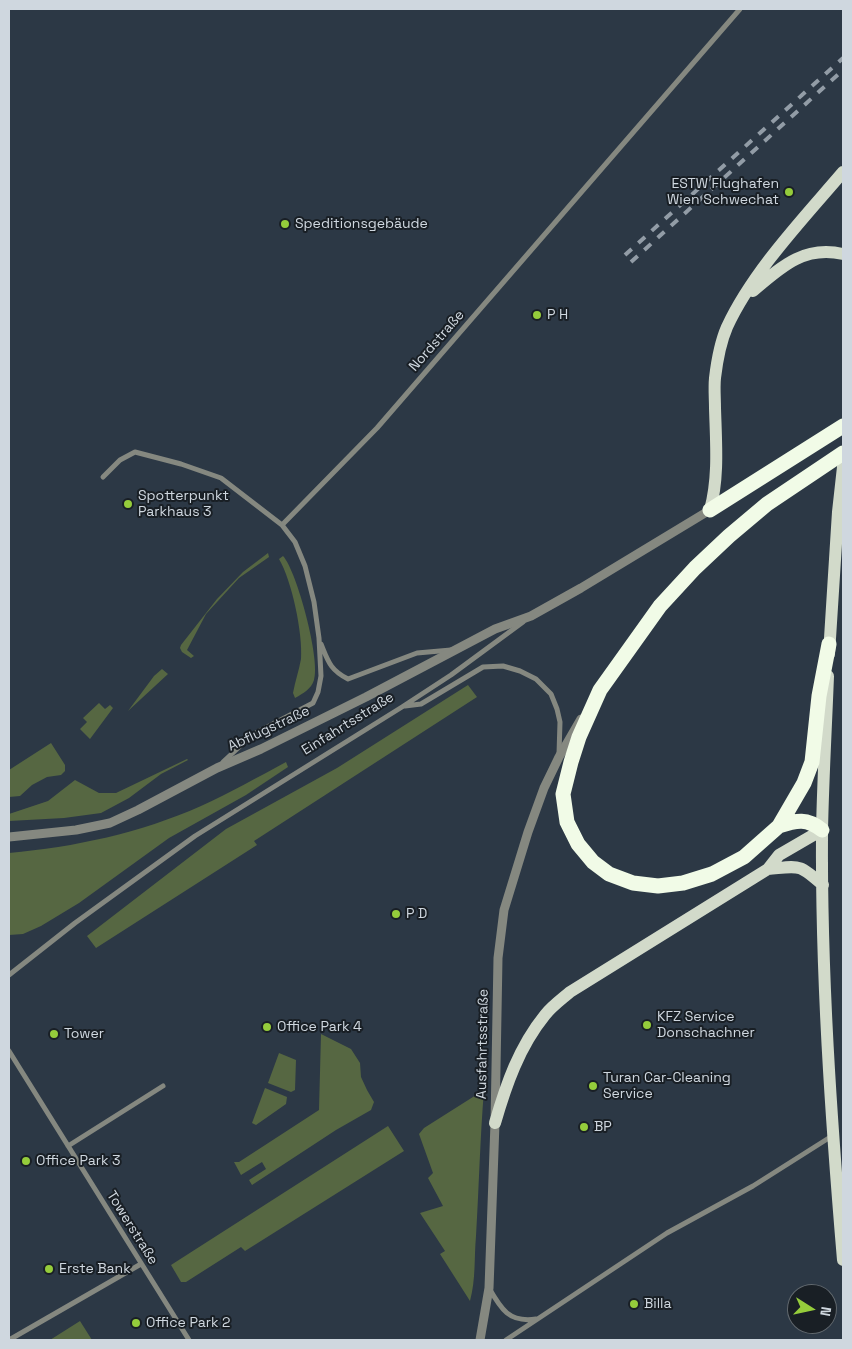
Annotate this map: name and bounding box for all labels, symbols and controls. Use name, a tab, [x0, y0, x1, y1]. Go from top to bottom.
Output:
place label: ESTW Flughafen Wien Schwechat	[667, 176, 779, 208]
marker: ESTW Flughafen Wien Schwechat	[783, 186, 795, 198]
place label: Speditionsgebäude	[295, 216, 428, 232]
marker: Speditionsgebäude	[279, 218, 291, 230]
street label: Nordstraße	[406, 307, 468, 375]
place label: P H	[547, 307, 568, 323]
marker: P H	[531, 309, 543, 321]
place label: Spotterpunkt Parkhaus 3	[138, 488, 229, 520]
marker: Spotterpunkt Parkhaus 3	[122, 498, 134, 510]
street label: Einfahrtsstraße	[299, 689, 397, 759]
street label: Abflugstraße	[225, 703, 313, 755]
place label: P D	[406, 906, 427, 922]
marker: P D	[390, 908, 402, 920]
street label: Ausfahrtsstraße	[474, 989, 492, 1099]
place label: KFZ Service Donschachner	[657, 1009, 755, 1042]
place label: Office Park 4	[277, 1019, 362, 1035]
marker: KFZ Service Donschachner	[641, 1019, 653, 1031]
marker: Office Park 4	[261, 1021, 273, 1033]
place label: Tower	[64, 1026, 104, 1042]
marker: Tower	[48, 1028, 60, 1040]
place label: Turan Car-Cleaning Service	[603, 1070, 731, 1102]
marker: Turan Car-Cleaning Service	[587, 1080, 599, 1092]
place label: BP	[594, 1119, 612, 1135]
marker: BP	[578, 1121, 590, 1133]
place label: Office Park 3	[36, 1153, 121, 1169]
marker: Office Park 3	[20, 1155, 32, 1167]
street label: Towerstraße	[103, 1188, 161, 1268]
place label: Erste Bank	[59, 1261, 131, 1277]
marker: Erste Bank	[43, 1263, 55, 1275]
north arrow	[787, 1284, 837, 1334]
place label: Billa	[644, 1296, 672, 1312]
marker: Billa	[628, 1298, 640, 1310]
text: N	[816, 1305, 835, 1318]
place label: Office Park 2	[146, 1315, 231, 1331]
marker: Office Park 2	[130, 1317, 142, 1329]

